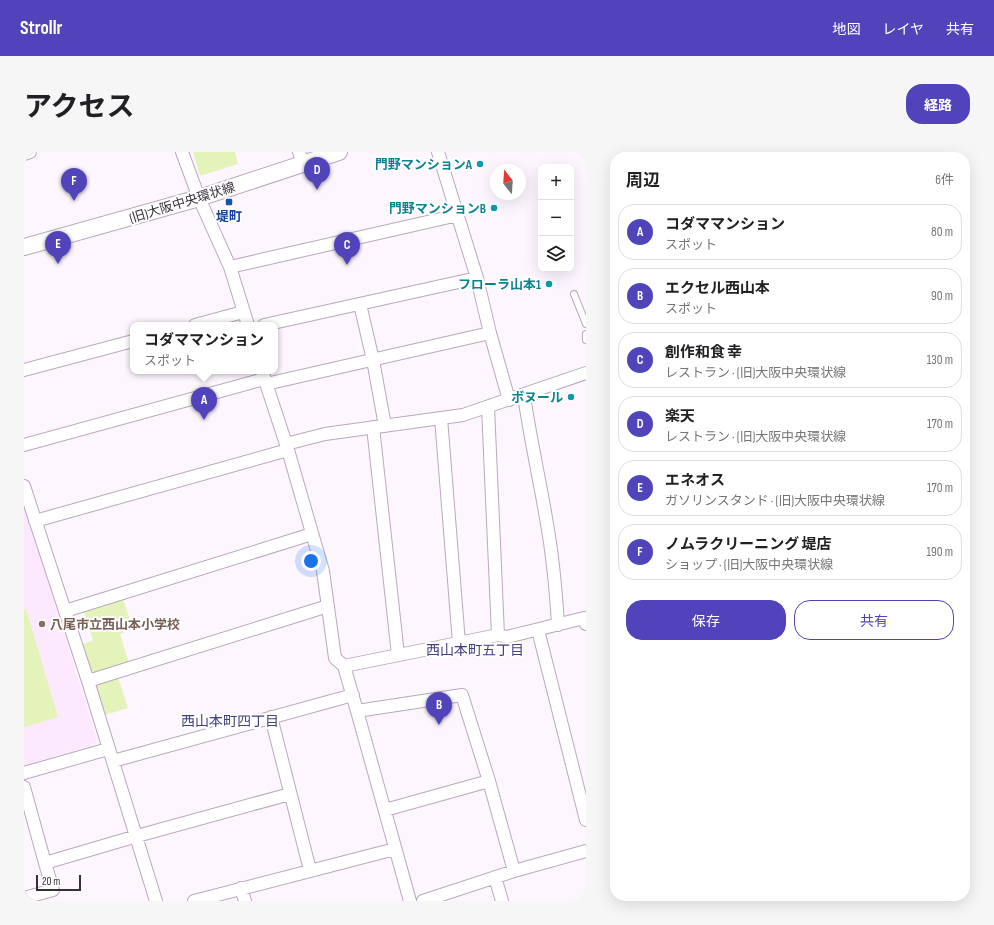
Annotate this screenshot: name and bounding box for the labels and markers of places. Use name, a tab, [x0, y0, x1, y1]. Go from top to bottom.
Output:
pin: D	[304, 157, 330, 190]
place label: 門野マンションA	[375, 157, 473, 173]
marker: 門野マンションA	[475, 159, 485, 169]
pin: F	[61, 168, 87, 201]
marker: 堤町	[224, 197, 234, 207]
place label: 門野マンションB	[389, 201, 486, 217]
marker: 門野マンションB	[489, 203, 499, 213]
place label: 堤町	[216, 209, 242, 225]
pin: E	[45, 231, 71, 264]
pin: C	[334, 232, 360, 265]
place label: フローラ山本1	[458, 277, 541, 293]
marker: フローラ山本1	[544, 279, 554, 289]
pin: A	[191, 387, 217, 420]
place label: ボヌール	[511, 390, 563, 406]
marker: ボヌール	[566, 392, 576, 402]
place label: 八尾市立西山本小学校	[50, 617, 180, 633]
marker: 八尾市立西山本小学校	[37, 619, 47, 629]
pin: B	[426, 692, 452, 725]

